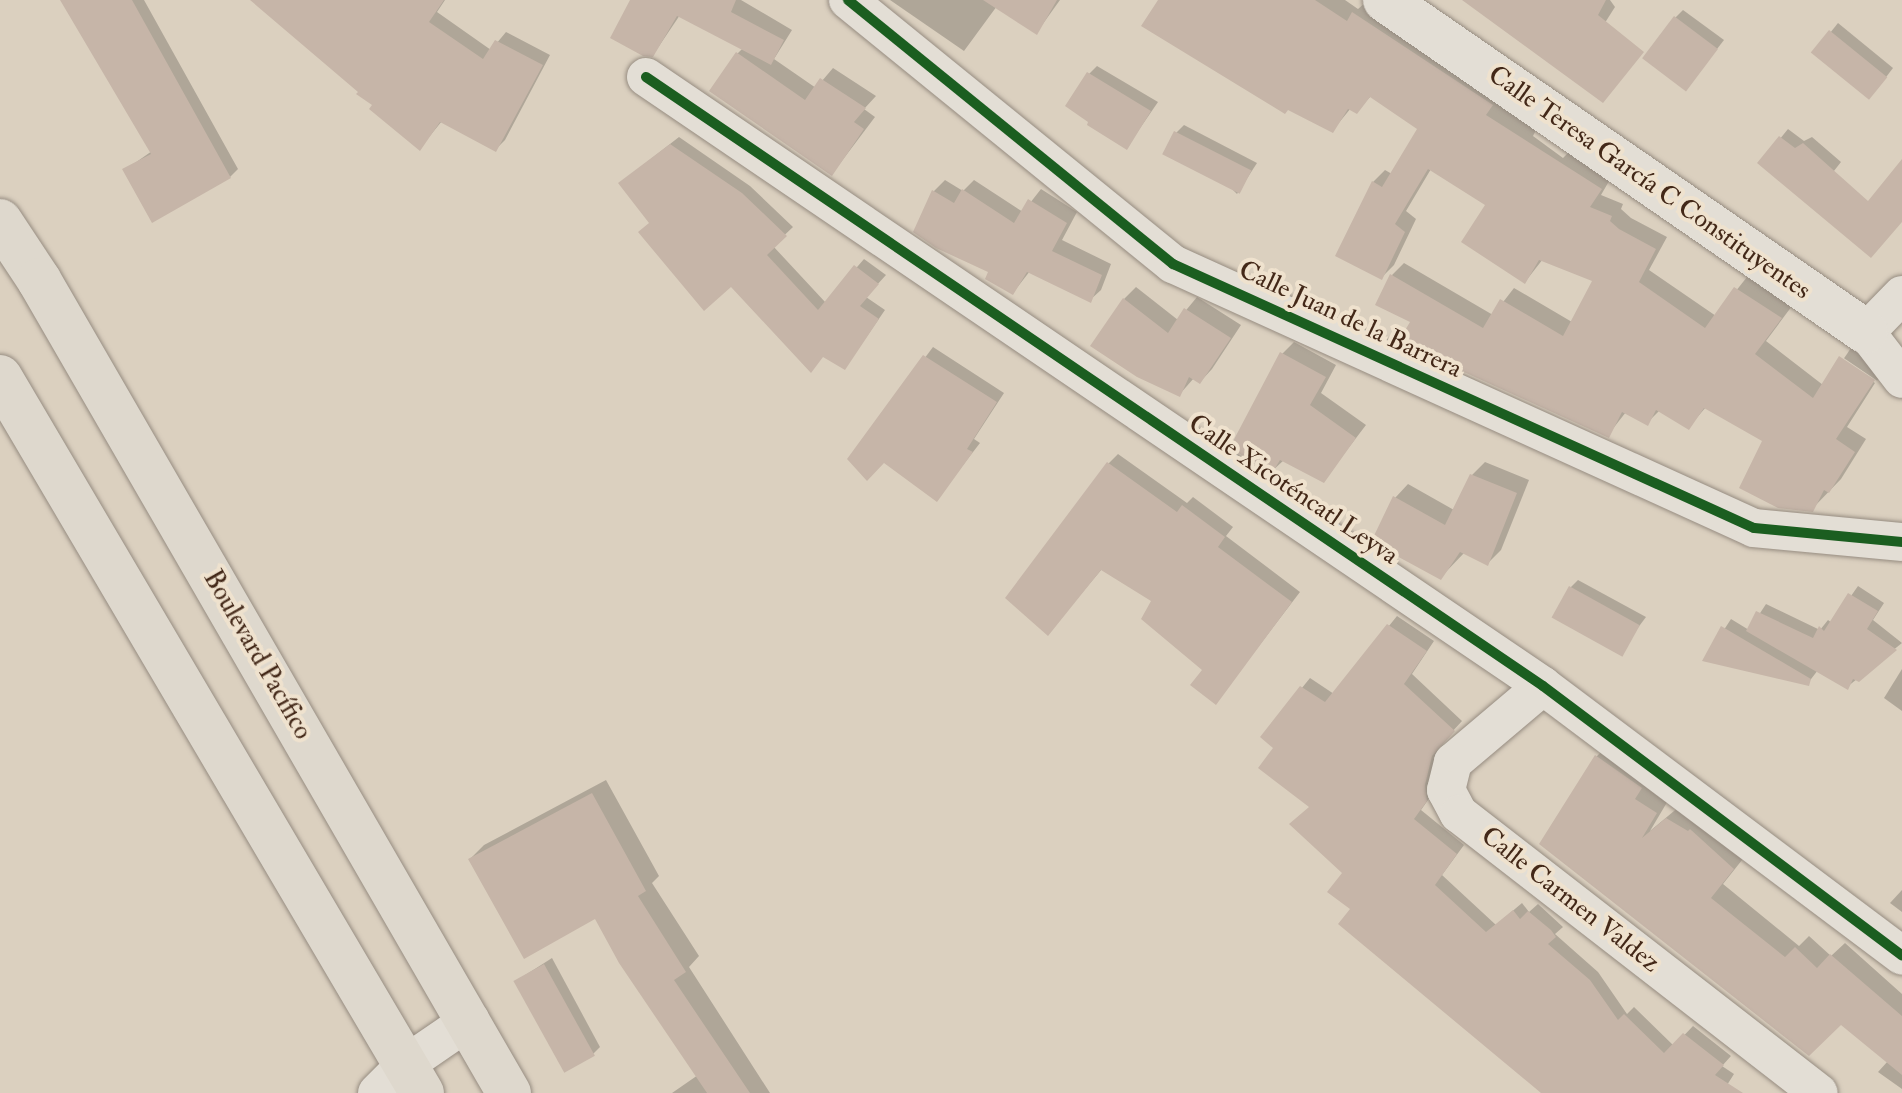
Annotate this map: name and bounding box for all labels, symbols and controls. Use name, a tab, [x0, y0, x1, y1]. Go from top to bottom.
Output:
street label: Calle Teresa García C Constituyentes	[1482, 59, 1816, 307]
street label: Calle Juan de la Barrera	[1234, 255, 1466, 385]
street label: Calle Xicoténcatl Leyva	[1182, 408, 1404, 572]
street label: Boulevard Pacífico	[196, 565, 318, 745]
street label: Calle Carmen Valdez	[1475, 821, 1665, 979]

